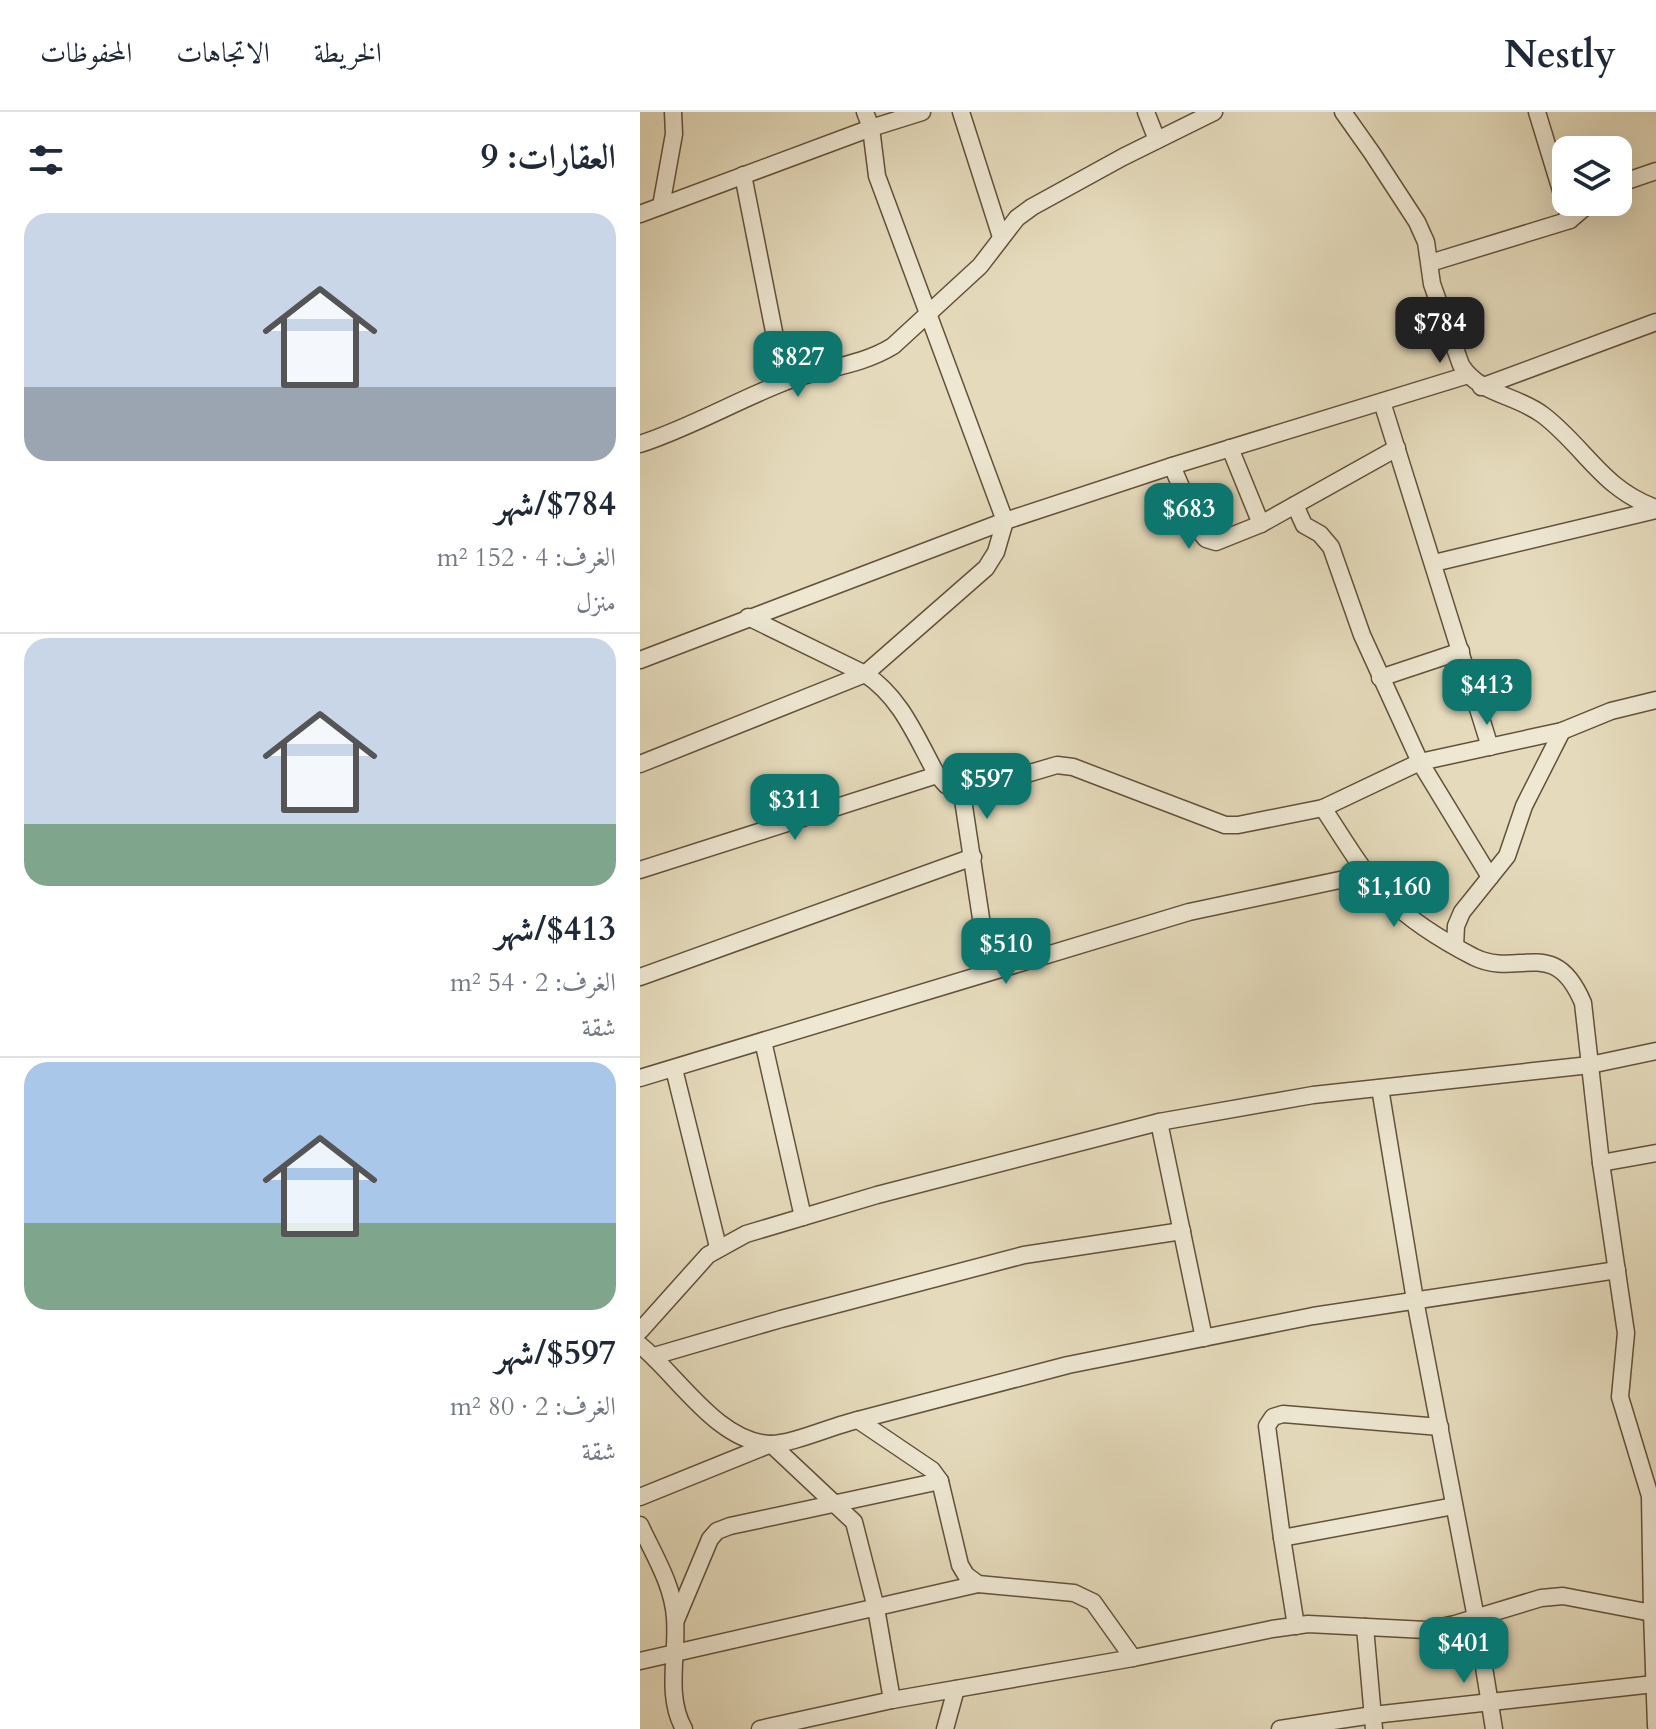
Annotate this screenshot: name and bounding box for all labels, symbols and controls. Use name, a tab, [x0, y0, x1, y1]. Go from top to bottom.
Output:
text: Nestly	[1504, 29, 1616, 81]
text: المحفوظات	[40, 34, 132, 72]
text: الاتجاهات	[176, 34, 270, 72]
text: الخريطة	[314, 34, 382, 72]
text: العقارات: 9	[481, 134, 616, 180]
map controls	[1552, 136, 1632, 216]
button: layers	[1552, 136, 1632, 216]
icon: filters	[24, 138, 68, 182]
icon: home	[248, 265, 392, 409]
pin: $784	[1393, 297, 1487, 365]
text: $784	[1413, 305, 1467, 340]
pin: $827	[751, 331, 845, 399]
text: $827	[771, 339, 825, 374]
text: $784/شهر	[495, 481, 616, 527]
pin: $683	[1142, 483, 1236, 551]
text: $683	[1162, 491, 1216, 526]
text: الغرف: 4 · 152 m²	[437, 540, 616, 575]
text: منزل	[576, 585, 616, 620]
pin: $413	[1440, 659, 1534, 727]
text: $413	[1460, 667, 1514, 702]
icon: home	[248, 690, 392, 834]
pin: $597	[940, 753, 1034, 821]
text: $597	[960, 761, 1014, 796]
pin: $311	[748, 774, 842, 842]
text: $311	[768, 782, 822, 817]
pin: $1,160	[1329, 861, 1459, 929]
text: $1,160	[1357, 869, 1431, 904]
text: $413/شهر	[495, 906, 616, 952]
pin: $510	[959, 918, 1053, 986]
text: $510	[979, 926, 1033, 961]
text: الغرف: 2 · 54 m²	[450, 965, 616, 1000]
text: شقة	[582, 1010, 616, 1045]
icon: home	[248, 1114, 392, 1258]
text: $597/شهر	[495, 1330, 616, 1376]
text: الغرف: 2 · 80 m²	[450, 1389, 616, 1424]
text: شقة	[582, 1434, 616, 1469]
pin: $401	[1417, 1617, 1511, 1685]
text: $401	[1437, 1625, 1491, 1660]

